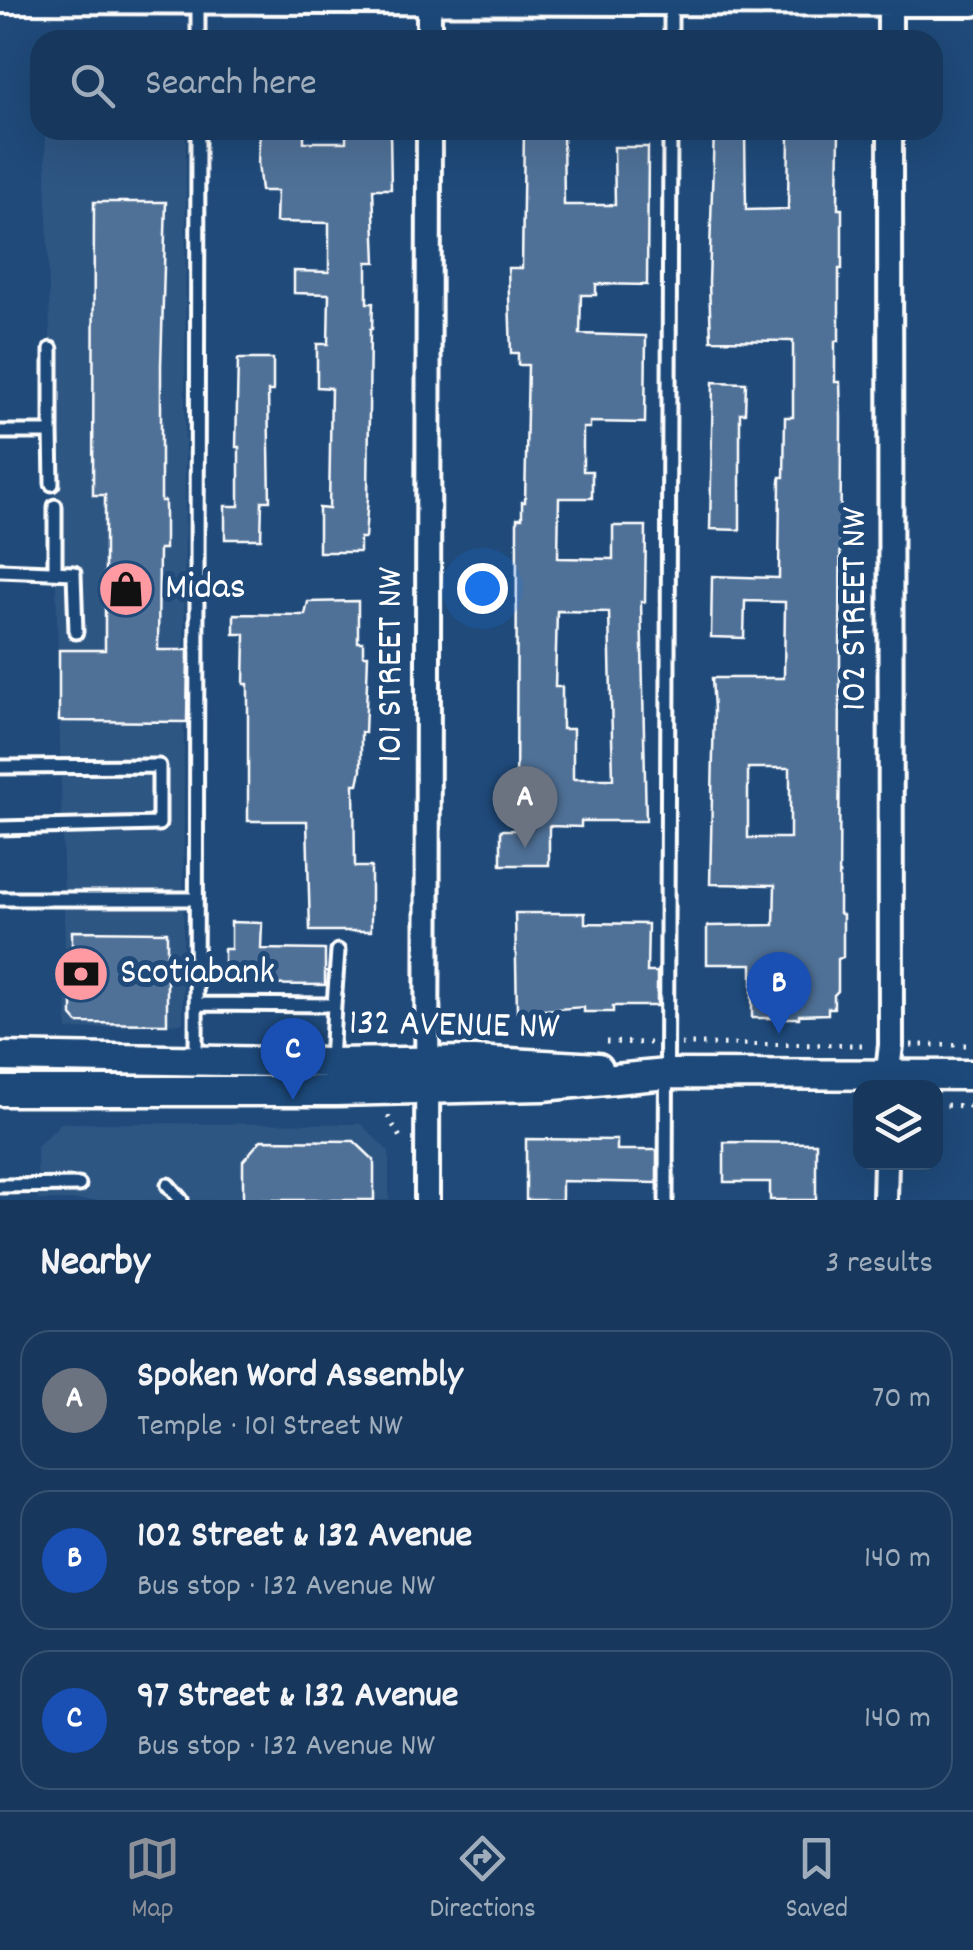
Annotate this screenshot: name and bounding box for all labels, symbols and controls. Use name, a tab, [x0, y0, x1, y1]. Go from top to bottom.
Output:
search box	[30, 30, 943, 140]
icon: search	[65, 58, 120, 113]
text: Search here	[145, 58, 317, 113]
street label: 102 STREET NW	[829, 507, 884, 711]
shop icon: Midas	[96, 559, 156, 619]
place label: Midas	[165, 562, 246, 617]
your location	[457, 563, 508, 614]
street label: 101 STREET NW	[365, 567, 420, 763]
pin: A	[492, 766, 558, 848]
bank icon: Scotiabank	[51, 944, 111, 1004]
place label: Scotiabank	[120, 947, 275, 1002]
pin: B	[746, 952, 812, 1034]
street label: 132 AVENUE NW	[348, 998, 560, 1056]
pin: C	[260, 1018, 326, 1100]
map controls	[853, 1080, 943, 1170]
button: layers	[853, 1080, 943, 1170]
text: Nearby	[40, 1235, 150, 1295]
text: 3 results	[825, 1242, 933, 1288]
text: Spoken Word Assembly	[137, 1350, 463, 1405]
text: A	[66, 1377, 83, 1423]
text: 70 m	[872, 1377, 931, 1423]
text: Temple · 101 Street NW	[137, 1405, 402, 1451]
text: 102 Street & 132 Avenue	[137, 1510, 472, 1565]
text: B	[67, 1537, 82, 1583]
text: 140 m	[864, 1537, 931, 1583]
text: Bus stop · 132 Avenue NW	[137, 1565, 435, 1611]
text: 97 Street & 132 Avenue	[137, 1670, 459, 1725]
text: C	[67, 1697, 82, 1743]
text: 140 m	[864, 1697, 931, 1743]
text: Bus stop · 132 Avenue NW	[137, 1725, 435, 1771]
tab: Map	[125, 1831, 180, 1931]
tab: Directions	[430, 1831, 536, 1931]
tab: Saved	[786, 1831, 848, 1931]

